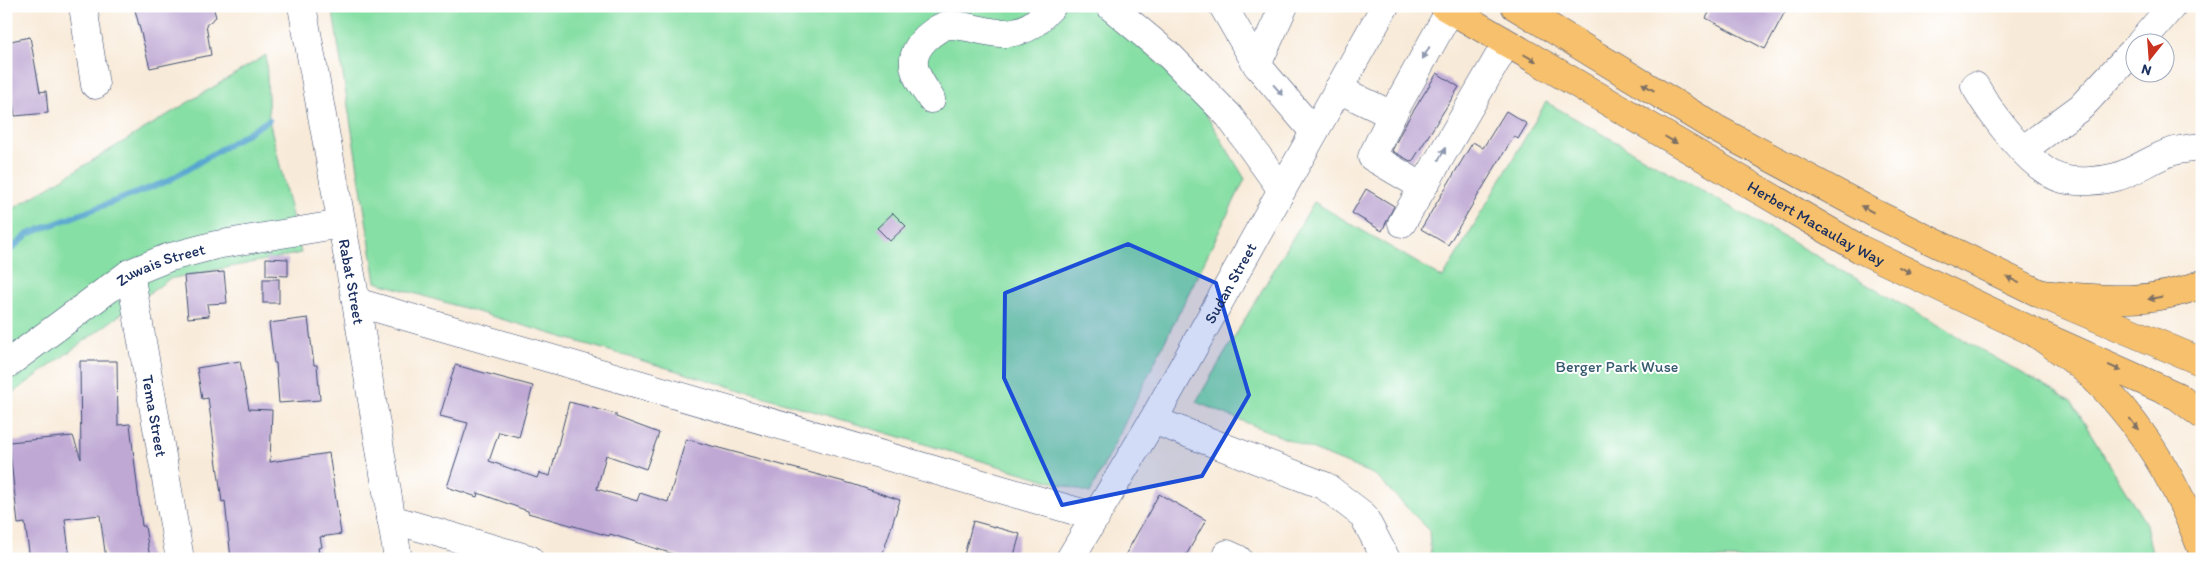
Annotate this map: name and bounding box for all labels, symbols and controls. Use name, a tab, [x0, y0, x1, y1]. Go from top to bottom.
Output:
north arrow	[2126, 32, 2176, 82]
one-way arrow	[1422, 46, 1431, 59]
one-way arrow	[1524, 54, 1537, 63]
text: N	[2139, 60, 2153, 79]
one-way arrow	[1641, 83, 1655, 92]
one-way arrow	[1273, 84, 1284, 97]
one-way arrow	[1665, 135, 1678, 144]
one-way arrow	[1438, 147, 1446, 162]
street label: Herbert Macaulay Way	[1744, 176, 1889, 269]
one-way arrow	[1859, 205, 1874, 213]
street label: Rabat Street	[335, 237, 369, 326]
street label: Zuwais Street	[112, 239, 207, 290]
street label: Sudan Street	[1200, 239, 1260, 327]
one-way arrow	[1897, 266, 1912, 274]
one-way arrow	[2005, 276, 2020, 284]
one-way arrow	[2148, 294, 2163, 302]
park label: Berger Park Wuse	[1556, 357, 1678, 376]
one-way arrow	[2108, 365, 2122, 373]
street label: Tema Street	[138, 373, 171, 458]
one-way arrow	[2129, 417, 2139, 431]

